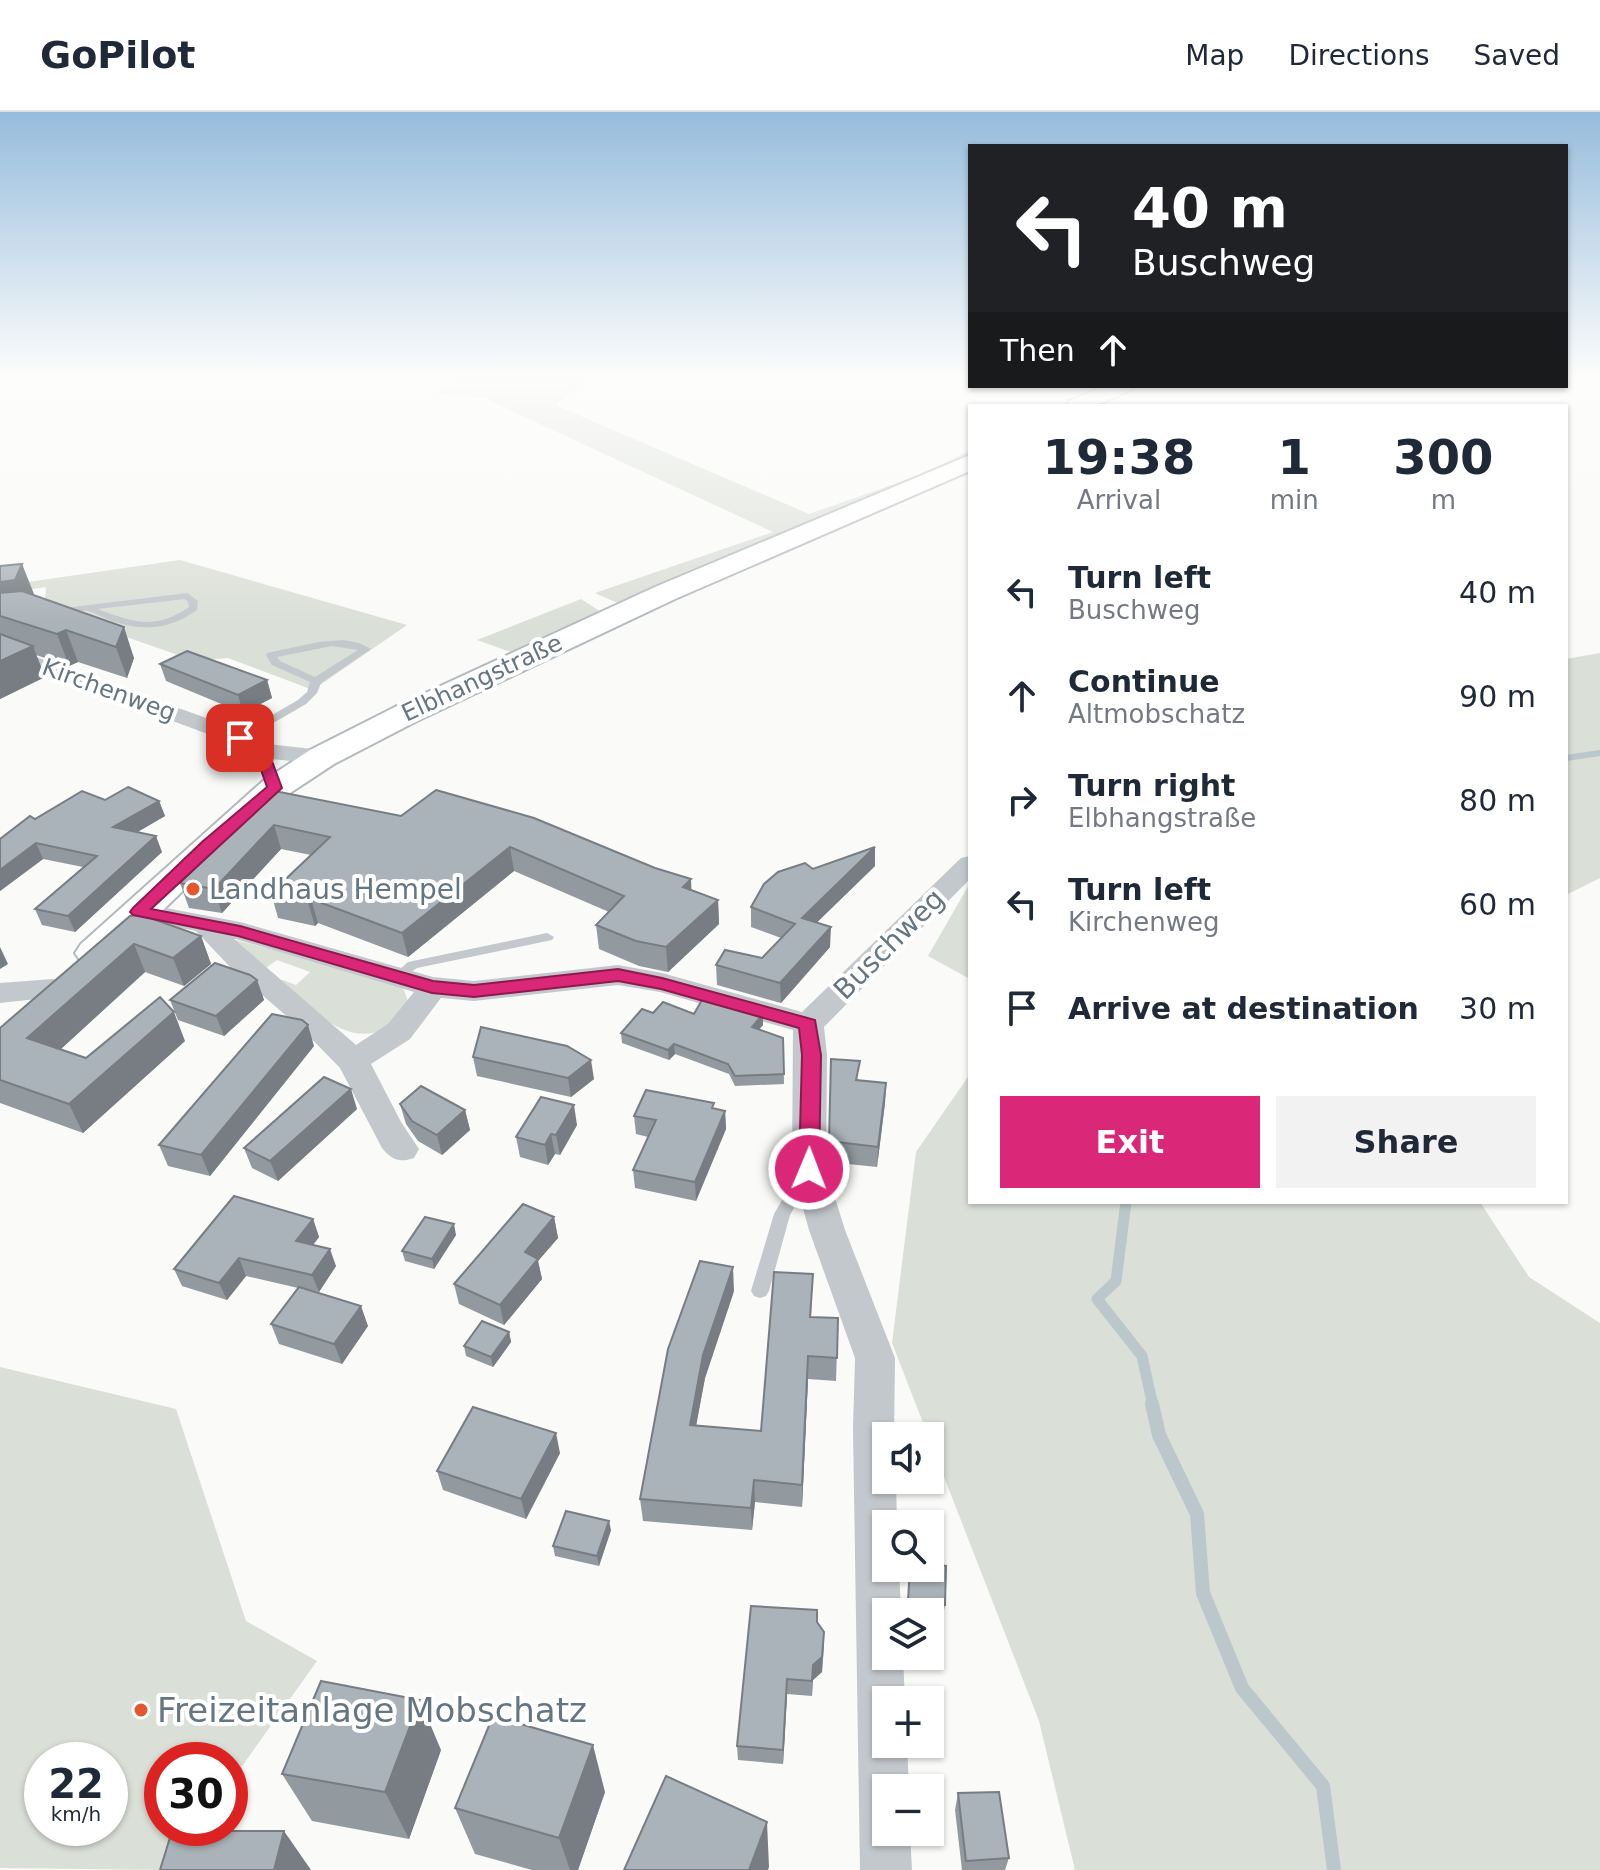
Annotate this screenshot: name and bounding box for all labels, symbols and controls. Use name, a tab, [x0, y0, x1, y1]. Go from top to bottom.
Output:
text: GoPilot	[40, 33, 195, 77]
text: Map	[1185, 39, 1244, 72]
text: Directions	[1288, 39, 1429, 72]
text: Saved	[1473, 39, 1560, 72]
text: 40 m	[1132, 175, 1288, 240]
icon: left	[1000, 176, 1104, 280]
text: Buschweg	[1132, 242, 1315, 283]
icon: ahead	[1091, 328, 1135, 372]
text: Then	[1000, 333, 1075, 368]
text: 19:38	[1042, 429, 1195, 485]
text: 1	[1278, 429, 1311, 485]
text: 300	[1393, 429, 1493, 485]
text: Arrival	[1077, 485, 1161, 515]
text: min	[1270, 485, 1319, 515]
text: m	[1431, 485, 1456, 515]
text: Turn left	[1068, 560, 1211, 595]
icon: left	[1000, 570, 1044, 614]
text: 40 m	[1459, 575, 1536, 610]
text: Buschweg	[1068, 595, 1200, 625]
street label: Elbhangstraße	[397, 629, 567, 727]
street label: Kirchenweg	[39, 653, 179, 727]
text: Continue	[1068, 664, 1220, 699]
icon: ahead	[1000, 674, 1044, 718]
text: 90 m	[1459, 679, 1536, 714]
text: Altmobschatz	[1068, 699, 1245, 729]
pin	[206, 704, 274, 772]
icon: arrive	[218, 716, 262, 760]
text: Turn right	[1068, 768, 1235, 803]
icon: right	[1000, 778, 1044, 822]
text: 80 m	[1459, 783, 1536, 818]
text: Elbhangstraße	[1068, 803, 1256, 833]
text: Turn left	[1068, 872, 1211, 907]
place label: Landhaus Hempel	[209, 873, 462, 906]
marker: Landhaus Hempel	[184, 880, 202, 898]
street label: Buschweg	[827, 882, 951, 1006]
icon: left	[1000, 882, 1044, 926]
text: 60 m	[1459, 887, 1536, 922]
text: Kirchenweg	[1068, 907, 1219, 937]
icon: arrive	[1000, 986, 1044, 1030]
text: Arrive at destination	[1068, 991, 1419, 1026]
text: 30 m	[1459, 991, 1536, 1026]
button: Exit	[1000, 1096, 1260, 1188]
button: Share	[1276, 1096, 1536, 1188]
position arrow	[767, 1127, 851, 1211]
map controls	[872, 1422, 944, 1846]
button: sound	[872, 1422, 944, 1494]
button: search	[872, 1510, 944, 1582]
button: layers	[872, 1598, 944, 1670]
button: +	[872, 1686, 944, 1758]
place label: Freizeitanlage Mobschatz	[157, 1690, 587, 1730]
marker: Freizeitanlage Mobschatz	[132, 1701, 150, 1719]
speed limit sign: 30	[144, 1742, 248, 1846]
text: 22	[48, 1761, 104, 1807]
button: −	[872, 1774, 944, 1846]
text: km/h	[51, 1802, 101, 1826]

